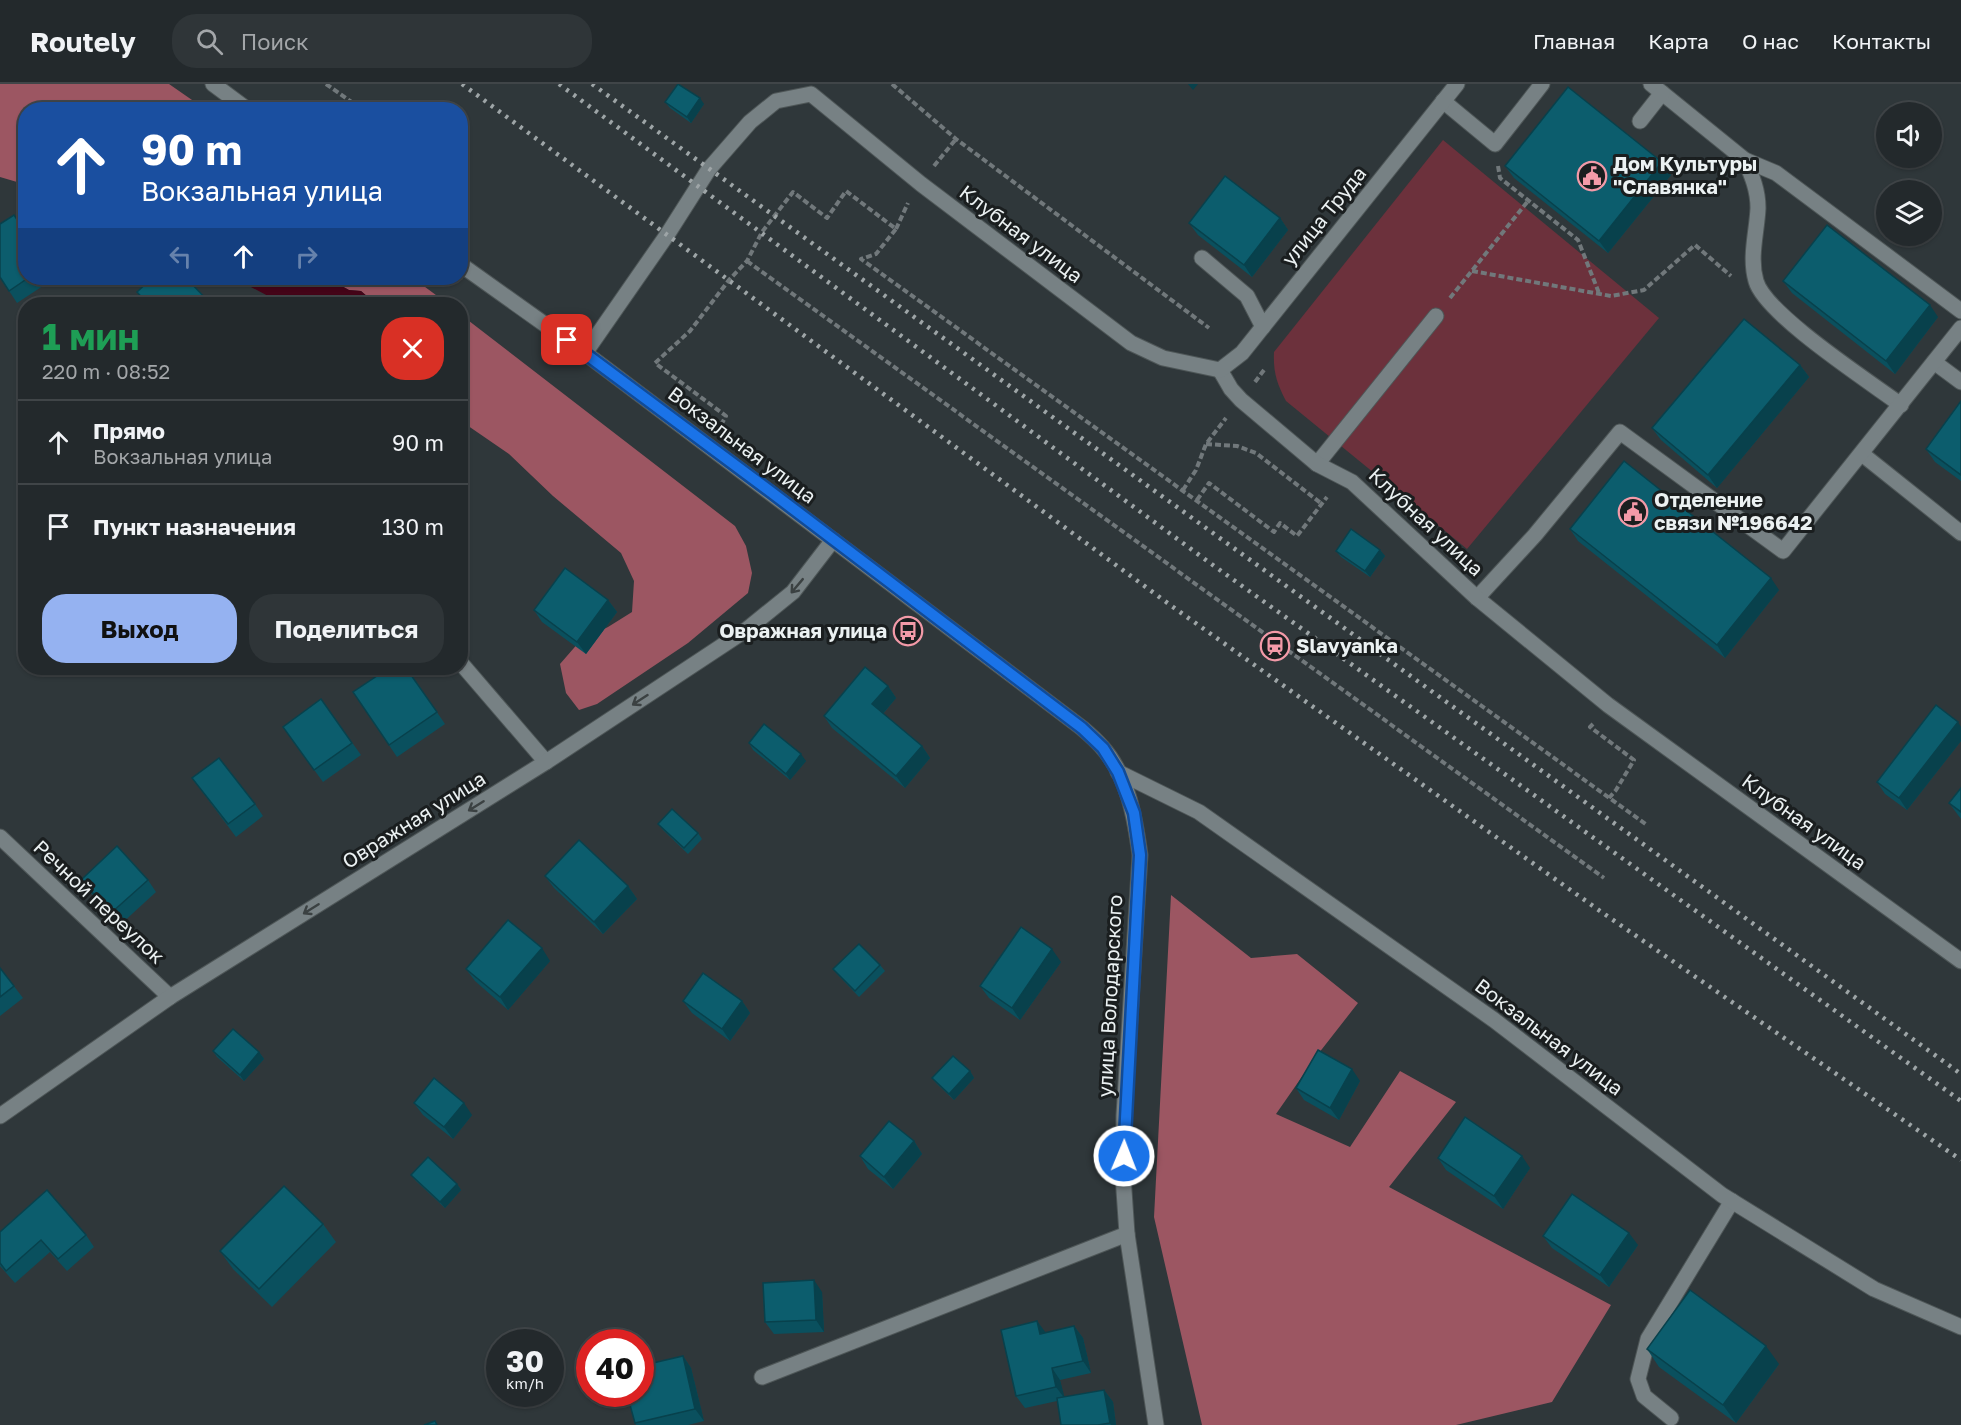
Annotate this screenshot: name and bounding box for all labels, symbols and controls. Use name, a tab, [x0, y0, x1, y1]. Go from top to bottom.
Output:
search box	[172, 14, 592, 68]
text: Routely	[30, 25, 136, 58]
icon: search	[193, 25, 226, 58]
text: Поиск	[241, 28, 309, 55]
text: Главная	[1533, 28, 1615, 54]
text: Карта	[1648, 28, 1709, 54]
text: О нас	[1742, 28, 1799, 54]
text: Контакты	[1832, 28, 1931, 54]
map controls	[1876, 102, 1942, 246]
button: sound	[1876, 102, 1942, 168]
text: 90 m	[141, 124, 242, 174]
icon: ahead	[42, 126, 120, 204]
place label: Дом Культуры "Славянка"	[1613, 151, 1757, 198]
public building icon: Дом Культуры "Славянка"	[1576, 160, 1608, 192]
street label: улица Труда	[1276, 161, 1370, 270]
text: Вокзальная улица	[141, 175, 383, 207]
street label: Клубная улица	[955, 179, 1088, 287]
button: layers	[1876, 180, 1942, 246]
icon: left	[164, 240, 197, 273]
icon: ahead	[227, 240, 260, 273]
icon: right	[290, 240, 323, 273]
pin	[541, 314, 592, 365]
text: 1 мин	[42, 315, 139, 358]
button: close	[381, 317, 444, 380]
icon: arrive	[550, 323, 583, 356]
text: 220 m · 08:52	[42, 359, 170, 383]
street label: Вокзальная улица	[664, 381, 821, 508]
text: Прямо	[93, 417, 165, 444]
icon: ahead	[42, 426, 75, 459]
text: 90 m	[392, 429, 444, 456]
text: Вокзальная улица	[93, 444, 272, 468]
street label: Клубная улица	[1364, 462, 1489, 580]
place label: Отделение связи №196642	[1654, 487, 1812, 534]
public building icon: Отделение связи №196642	[1617, 496, 1649, 528]
icon: arrive	[42, 510, 75, 543]
text: Пункт назначения	[93, 513, 296, 540]
text: 130 m	[382, 513, 444, 540]
one-way arrow	[791, 578, 804, 594]
button: Выход	[42, 594, 237, 663]
button: Поделиться	[249, 594, 444, 663]
bus stop icon: Овражная улица	[892, 615, 924, 647]
place label: Овражная улица	[719, 618, 887, 642]
station icon: Slavyanka	[1259, 630, 1291, 662]
place label: Slavyanka	[1296, 633, 1398, 657]
one-way arrow	[632, 695, 649, 707]
street label: Овражная улица	[337, 765, 489, 873]
street label: Клубная улица	[1738, 768, 1871, 874]
one-way arrow	[468, 801, 485, 813]
street label: Речной переулок	[29, 834, 170, 968]
street label: улица Володарского	[1092, 894, 1126, 1098]
one-way arrow	[303, 904, 320, 916]
street label: Вокзальная улица	[1471, 973, 1628, 1100]
position arrow	[1092, 1124, 1156, 1188]
speed limit sign: 40	[576, 1329, 654, 1407]
text: 30	[506, 1343, 544, 1379]
text: km/h	[506, 1374, 544, 1392]

